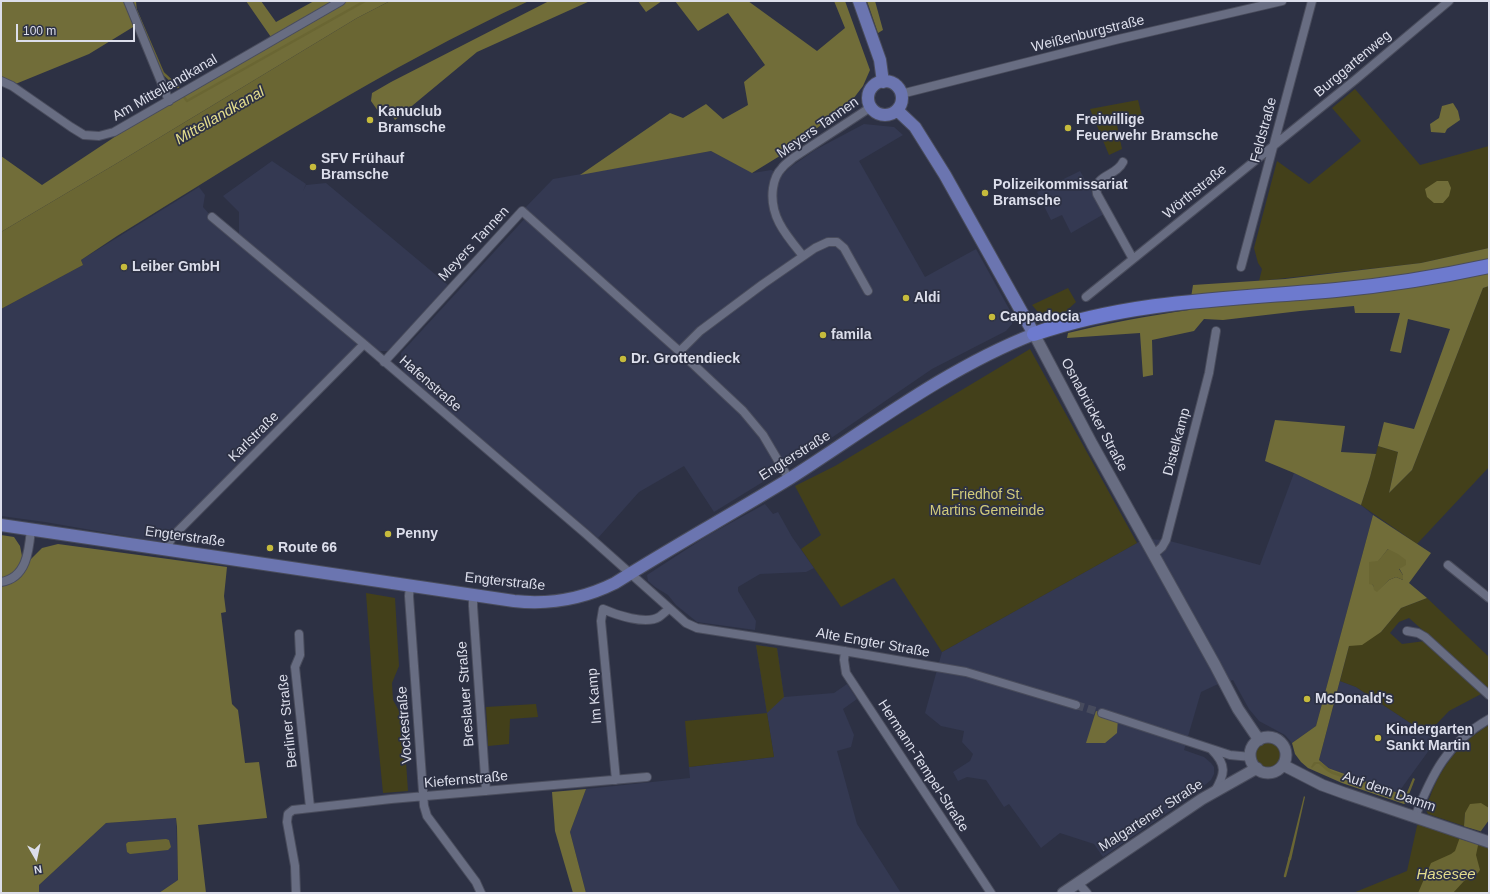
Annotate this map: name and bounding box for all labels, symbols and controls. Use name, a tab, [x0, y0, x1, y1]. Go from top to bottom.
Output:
street label: Weißenburgstraße	[1030, 12, 1146, 56]
scale bar	[18, 16, 137, 42]
text: 100 m	[23, 24, 56, 38]
street label: Burggartenweg	[1311, 27, 1395, 101]
street label: Am Mittellandkanal	[110, 51, 220, 125]
water label: Mittellandkanal	[172, 83, 268, 149]
street label: Meyers Tannen	[774, 94, 862, 162]
street label: Feldstraße	[1247, 96, 1281, 164]
place label: Kanuclub Bramsche	[378, 104, 446, 136]
place label: Freiwillige Feuerwehr Bramsche	[1076, 112, 1218, 144]
marker: Kanuclub Bramsche	[365, 115, 375, 125]
marker: Freiwillige Feuerwehr Bramsche	[1063, 123, 1073, 133]
place label: SFV Frühauf Bramsche	[321, 151, 404, 184]
street label: Wörthstraße	[1160, 161, 1230, 223]
marker: SFV Frühauf Bramsche	[308, 162, 318, 172]
place label: Polizeikommissariat Bramsche	[993, 177, 1128, 210]
marker: Polizeikommissariat Bramsche	[980, 188, 990, 198]
street label: Meyers Tannen	[435, 203, 513, 285]
place label: Leiber GmbH	[132, 259, 220, 275]
marker: Leiber GmbH	[119, 262, 129, 272]
place label: Aldi	[914, 290, 940, 306]
marker: Aldi	[901, 293, 911, 303]
place label: Cappadocia	[1000, 309, 1079, 325]
marker: Cappadocia	[987, 312, 997, 322]
place label: famila	[831, 327, 871, 343]
marker: famila	[818, 330, 828, 340]
place label: Dr. Grottendieck	[631, 351, 740, 367]
street label: Hafenstraße	[395, 352, 465, 416]
marker: Dr. Grottendieck	[618, 354, 628, 364]
street label: Osnabrücker Straße	[1057, 355, 1131, 475]
street label: Distelkamp	[1160, 406, 1194, 478]
street label: Karlstraße	[225, 408, 283, 466]
street label: Engterstraße	[756, 427, 834, 485]
park label: Friedhof St. Martins Gemeinde	[930, 487, 1044, 520]
street label: Engterstraße	[144, 523, 226, 551]
place label: Penny	[396, 526, 438, 542]
marker: Penny	[383, 529, 393, 539]
place label: Route 66	[278, 540, 337, 556]
marker: Route 66	[265, 543, 275, 553]
street label: Engterstraße	[464, 569, 546, 595]
street label: Alte Engter Straße	[815, 625, 931, 661]
street label: Breslauer Straße	[454, 641, 478, 747]
street label: Im Kamp	[584, 667, 606, 725]
street label: Berliner Straße	[275, 673, 301, 769]
street label: Vockestraße	[394, 686, 416, 764]
place label: McDonald's	[1315, 691, 1393, 707]
marker: McDonald's	[1302, 694, 1312, 704]
street label: Hermann-Tempel-Straße	[874, 697, 972, 835]
place label: Kindergarten Sankt Martin	[1386, 722, 1473, 754]
marker: Kindergarten Sankt Martin	[1373, 733, 1383, 743]
street label: Kiefernstraße	[423, 768, 509, 792]
street label: Auf dem Damm	[1340, 768, 1438, 816]
street label: Malgartener Straße	[1096, 776, 1206, 856]
north arrow	[16, 838, 56, 878]
text: N	[33, 863, 43, 876]
water label: Hasesee	[1416, 866, 1476, 884]

